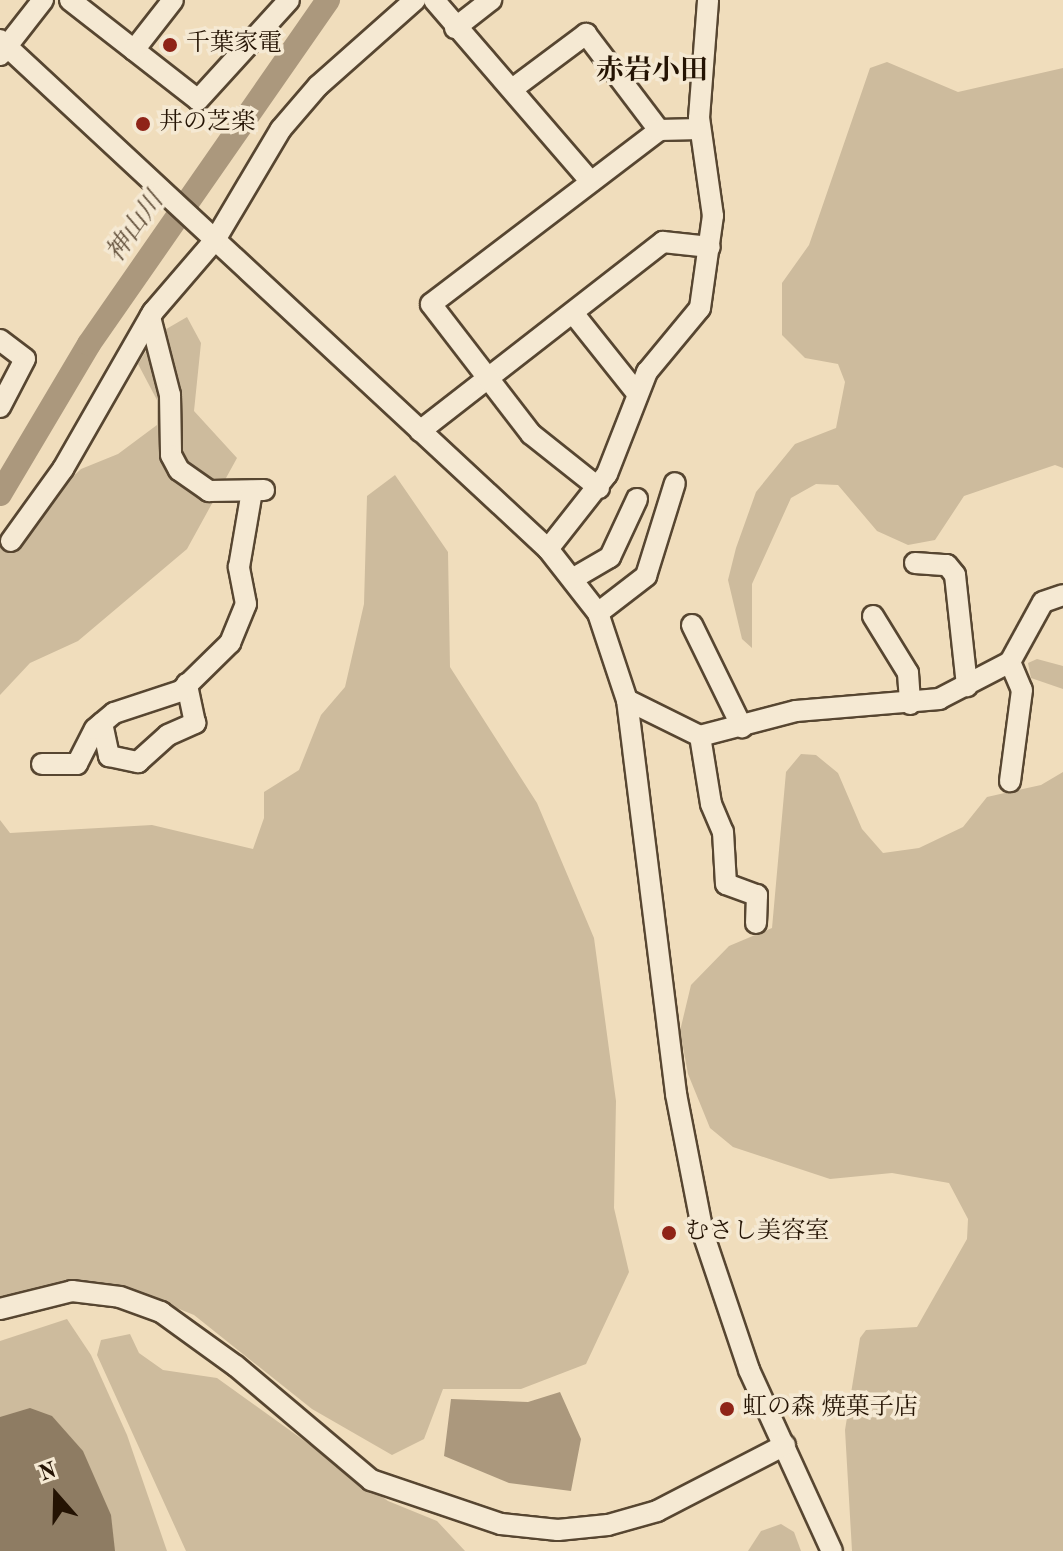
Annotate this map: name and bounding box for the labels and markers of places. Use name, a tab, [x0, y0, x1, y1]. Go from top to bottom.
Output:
place label: 千葉家電	[186, 31, 282, 59]
marker: 千葉家電	[161, 36, 179, 54]
place label: 丼の芝楽	[159, 110, 255, 138]
marker: 丼の芝楽	[134, 115, 152, 133]
place label: むさし美容室	[685, 1219, 829, 1247]
marker: むさし美容室	[660, 1224, 678, 1242]
place label: 虹の森 焼菓子店	[743, 1395, 918, 1423]
marker: 虹の森 焼菓子店	[718, 1400, 736, 1418]

